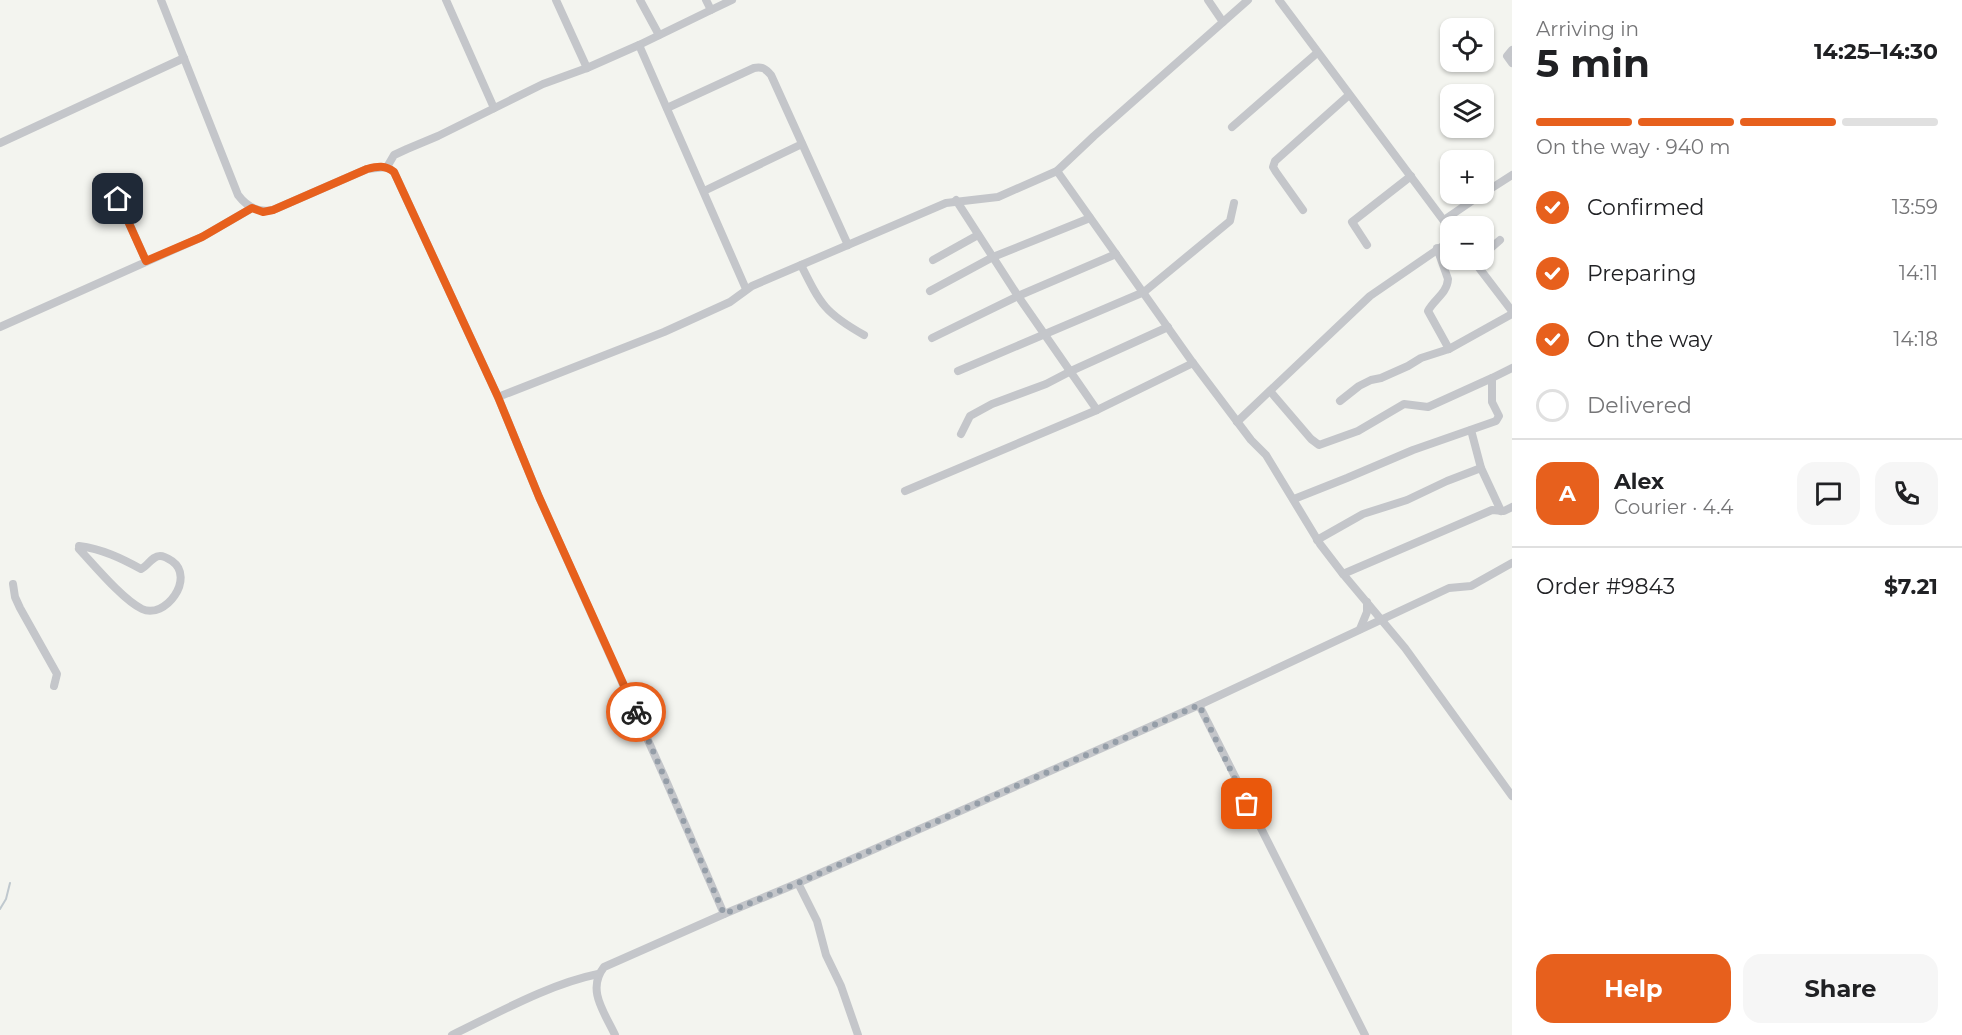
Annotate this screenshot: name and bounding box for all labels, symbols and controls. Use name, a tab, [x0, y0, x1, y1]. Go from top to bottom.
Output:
text: Arriving in	[1536, 17, 1639, 41]
map controls	[1440, 18, 1494, 270]
button: locate	[1440, 18, 1494, 72]
text: 14:25–14:30	[1814, 38, 1938, 65]
text: 5 min	[1536, 39, 1650, 87]
button: layers	[1440, 84, 1494, 138]
text: On the way · 940 m	[1536, 135, 1731, 159]
button: +	[1440, 150, 1494, 204]
pin	[92, 173, 143, 224]
icon: home	[101, 182, 134, 215]
icon: check	[1536, 191, 1569, 224]
text: Confirmed	[1587, 194, 1704, 221]
text: 13:59	[1892, 195, 1938, 219]
button: −	[1440, 216, 1494, 270]
icon: check	[1536, 257, 1569, 290]
text: Preparing	[1587, 260, 1696, 287]
text: 14:11	[1899, 261, 1938, 285]
icon: check	[1536, 323, 1569, 356]
text: On the way	[1587, 326, 1712, 353]
text: 14:18	[1893, 327, 1938, 351]
text: Delivered	[1587, 392, 1692, 419]
button: chat	[1797, 462, 1860, 525]
button: phone	[1875, 462, 1938, 525]
text: Alex	[1614, 468, 1664, 495]
text: A	[1559, 480, 1576, 507]
text: Courier · 4.4	[1614, 495, 1733, 519]
text: Order #9843	[1536, 573, 1675, 600]
text: $7.21	[1884, 573, 1938, 600]
courier	[606, 682, 666, 742]
icon: bike	[620, 696, 653, 729]
pin	[1221, 778, 1272, 829]
icon: bag	[1230, 787, 1263, 820]
button: Help	[1536, 954, 1731, 1023]
button: Share	[1743, 954, 1938, 1023]

